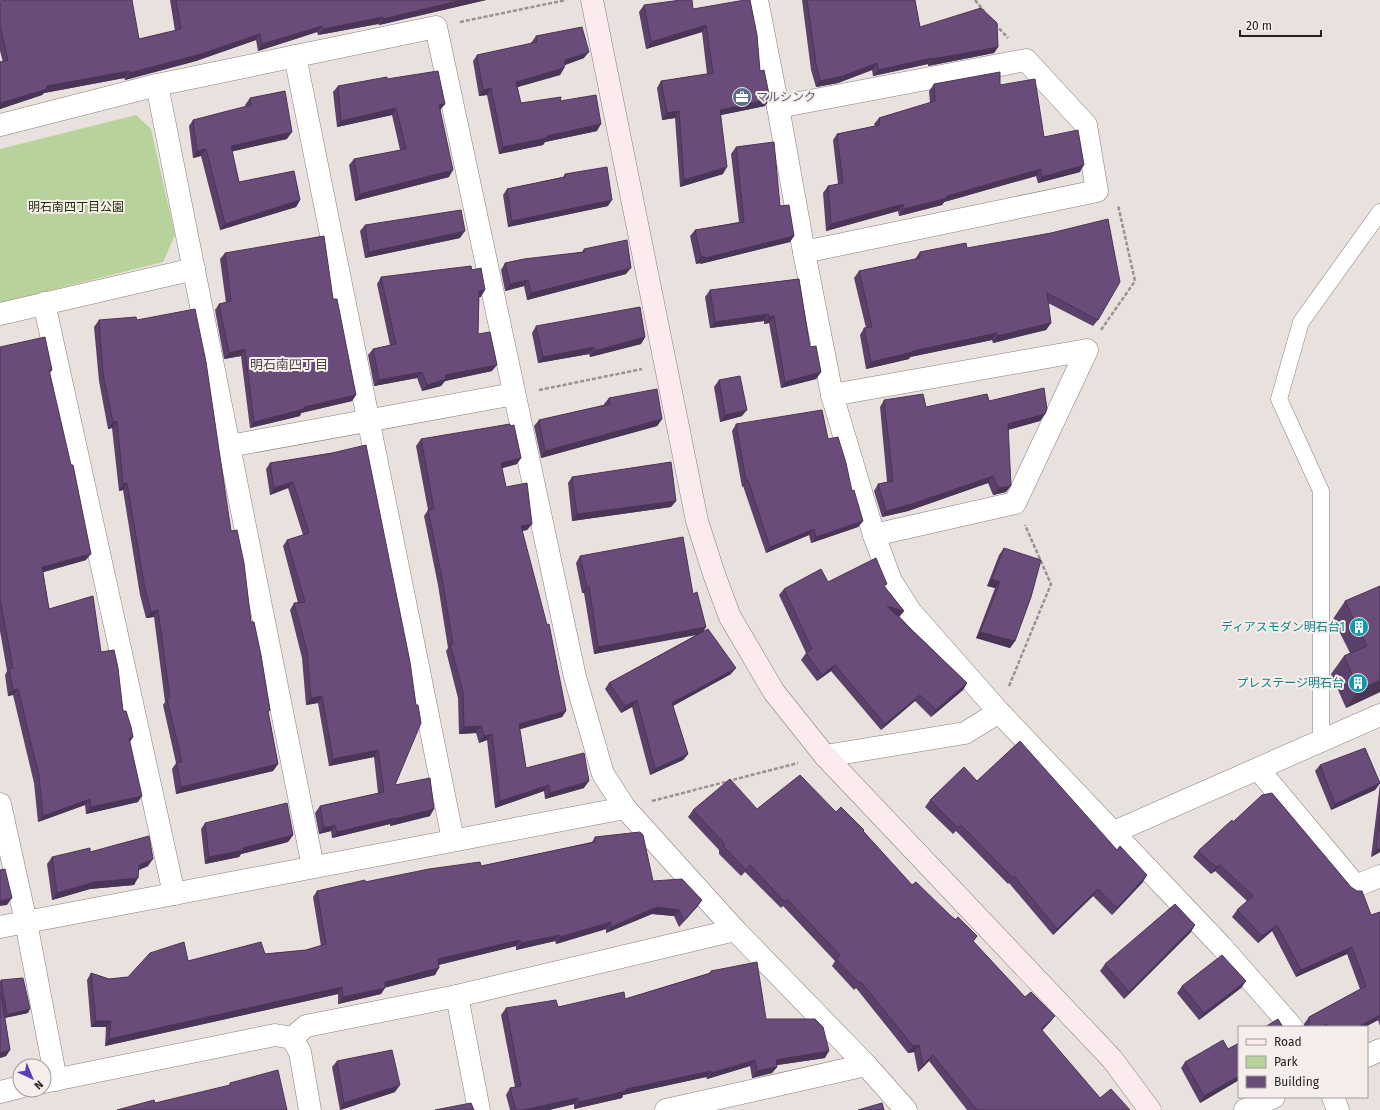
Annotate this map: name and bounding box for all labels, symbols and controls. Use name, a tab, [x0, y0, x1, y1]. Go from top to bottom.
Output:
scale bar	[1240, 12, 1321, 38]
text: 20 m	[1246, 19, 1272, 33]
office icon: マルシンク	[731, 86, 753, 108]
place label: マルシンク	[756, 90, 816, 104]
park label: 明石南四丁目公園	[28, 200, 124, 214]
district label: 明石南四丁目	[250, 357, 328, 372]
building icon: ディアスモダン明石台1	[1348, 616, 1370, 638]
place label: ディアスモダン明石台1	[1221, 620, 1345, 634]
building icon: プレステージ明石台	[1347, 672, 1369, 694]
place label: プレステージ明石台	[1236, 676, 1344, 690]
legend	[1238, 1026, 1368, 1098]
text: Road	[1274, 1035, 1302, 1049]
text: Park	[1274, 1055, 1298, 1069]
north arrow	[12, 1058, 52, 1098]
text: Building	[1274, 1075, 1320, 1089]
text: N	[31, 1078, 46, 1092]

